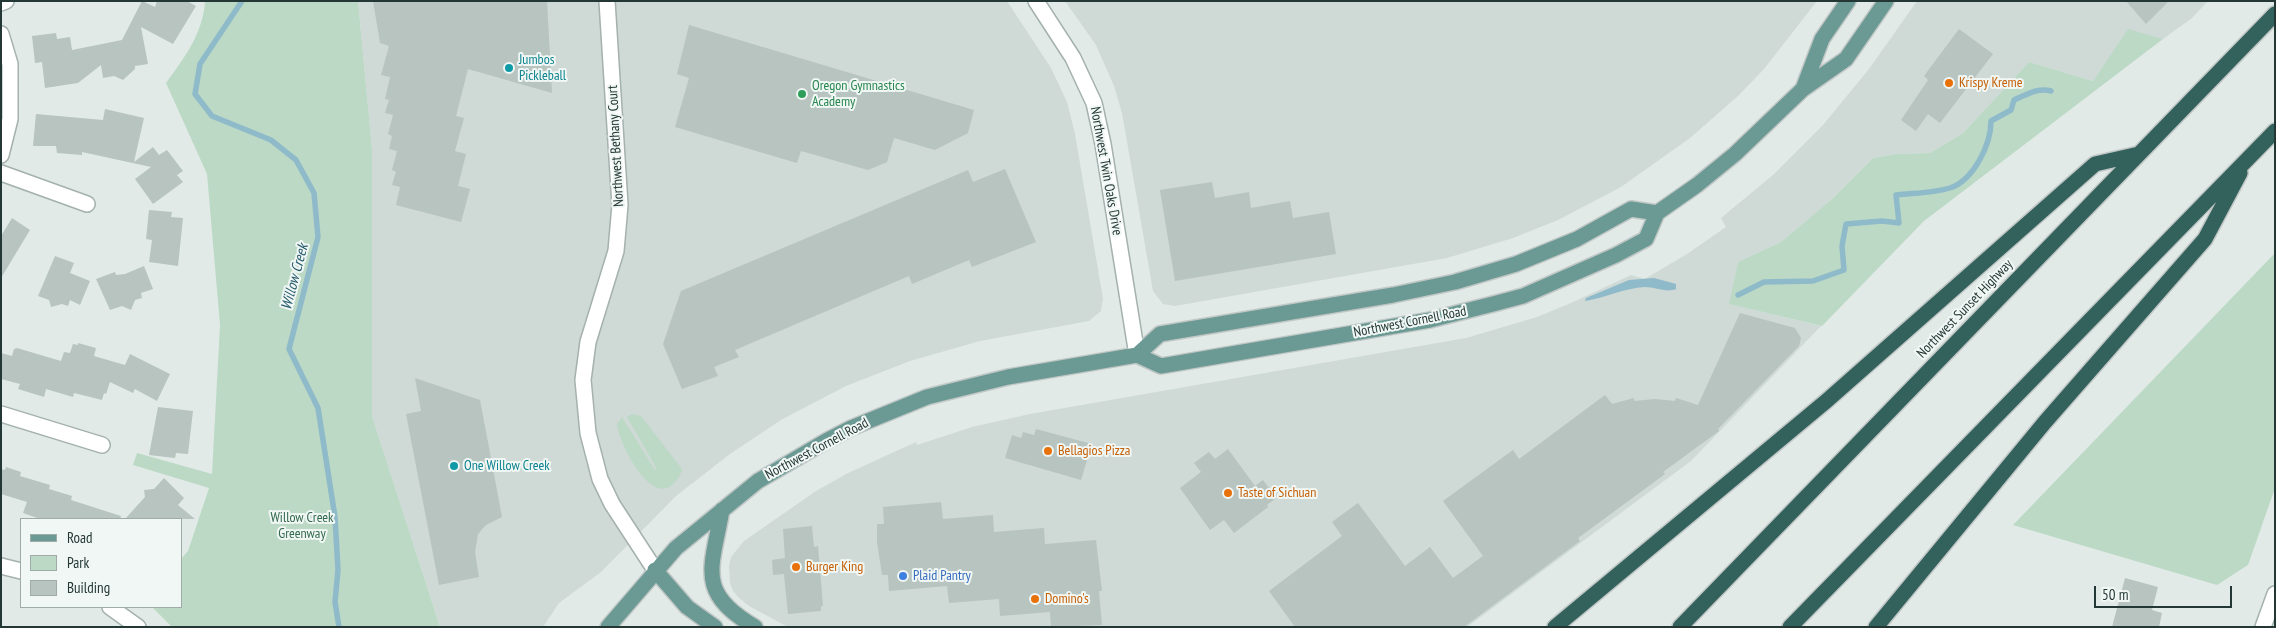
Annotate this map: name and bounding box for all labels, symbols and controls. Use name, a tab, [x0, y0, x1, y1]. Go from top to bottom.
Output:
place label: Jumbos Pickleball	[519, 52, 566, 84]
marker: Jumbos Pickleball	[503, 62, 515, 74]
place label: Krispy Kreme	[1959, 75, 2023, 91]
marker: Krispy Kreme	[1943, 77, 1955, 89]
place label: Oregon Gymnastics Academy	[812, 78, 905, 110]
street label: Northwest Bethany Court	[604, 85, 628, 207]
marker: Oregon Gymnastics Academy	[796, 88, 808, 100]
street label: Northwest Twin Oaks Drive	[1086, 105, 1126, 237]
water label: Willow Creek	[278, 242, 312, 312]
street label: Northwest Sunset Highway	[1914, 256, 2016, 362]
street label: Northwest Cornell Road	[1352, 303, 1468, 341]
street label: Northwest Cornell Road	[763, 415, 871, 483]
place label: Bellagios Pizza	[1058, 443, 1130, 459]
marker: Bellagios Pizza	[1042, 445, 1054, 457]
place label: One Willow Creek	[464, 458, 550, 474]
marker: One Willow Creek	[448, 460, 460, 472]
place label: Taste of Sichuan	[1238, 485, 1316, 501]
marker: Taste of Sichuan	[1222, 487, 1234, 499]
park label: Willow Creek Greenway	[270, 510, 334, 542]
legend	[20, 518, 182, 608]
text: Road	[67, 528, 93, 547]
text: Park	[67, 553, 89, 572]
place label: Burger King	[806, 559, 863, 575]
marker: Burger King	[790, 561, 802, 573]
place label: Plaid Pantry	[913, 568, 971, 584]
marker: Plaid Pantry	[897, 570, 909, 582]
scale bar	[2096, 576, 2234, 608]
text: Building	[67, 578, 110, 597]
text: 50 m	[2102, 585, 2128, 604]
place label: Domino's	[1045, 591, 1089, 607]
marker: Domino's	[1029, 593, 1041, 605]

